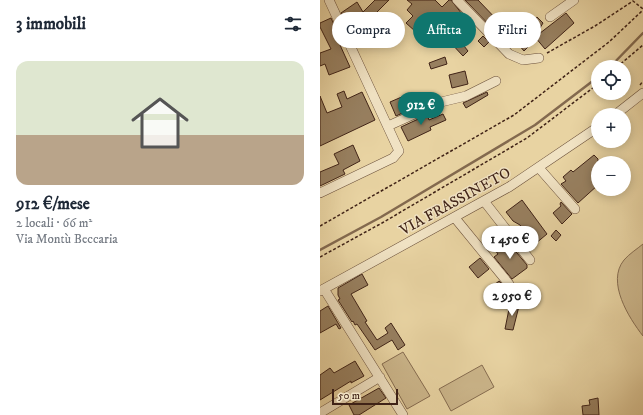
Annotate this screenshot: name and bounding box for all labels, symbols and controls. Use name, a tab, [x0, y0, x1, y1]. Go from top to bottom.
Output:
chip: Compra	[332, 12, 405, 48]
chip: Affitta	[413, 12, 476, 48]
chip: Filtri	[484, 12, 541, 48]
text: 3 immobili	[16, 13, 86, 35]
icon: filters	[282, 13, 304, 35]
map controls	[591, 60, 631, 196]
button: locate	[591, 60, 631, 100]
icon: home	[124, 87, 196, 159]
pin: 912 €	[393, 92, 449, 126]
text: 912 €	[407, 97, 435, 113]
button: +	[591, 108, 631, 148]
button: −	[591, 156, 631, 196]
street label: VIA FRASSINETO	[396, 163, 514, 240]
text: 912 €/mese	[16, 193, 90, 215]
text: 2 locali · 66 m²	[16, 215, 92, 231]
pin: 1 450 €	[473, 226, 547, 260]
text: Via Montù Beccaria	[16, 231, 118, 247]
text: 1 450 €	[491, 231, 529, 247]
pin: 2 950 €	[475, 283, 549, 317]
text: 2 950 €	[492, 288, 532, 304]
scale bar	[332, 387, 398, 406]
text: 50 m	[338, 389, 360, 403]

